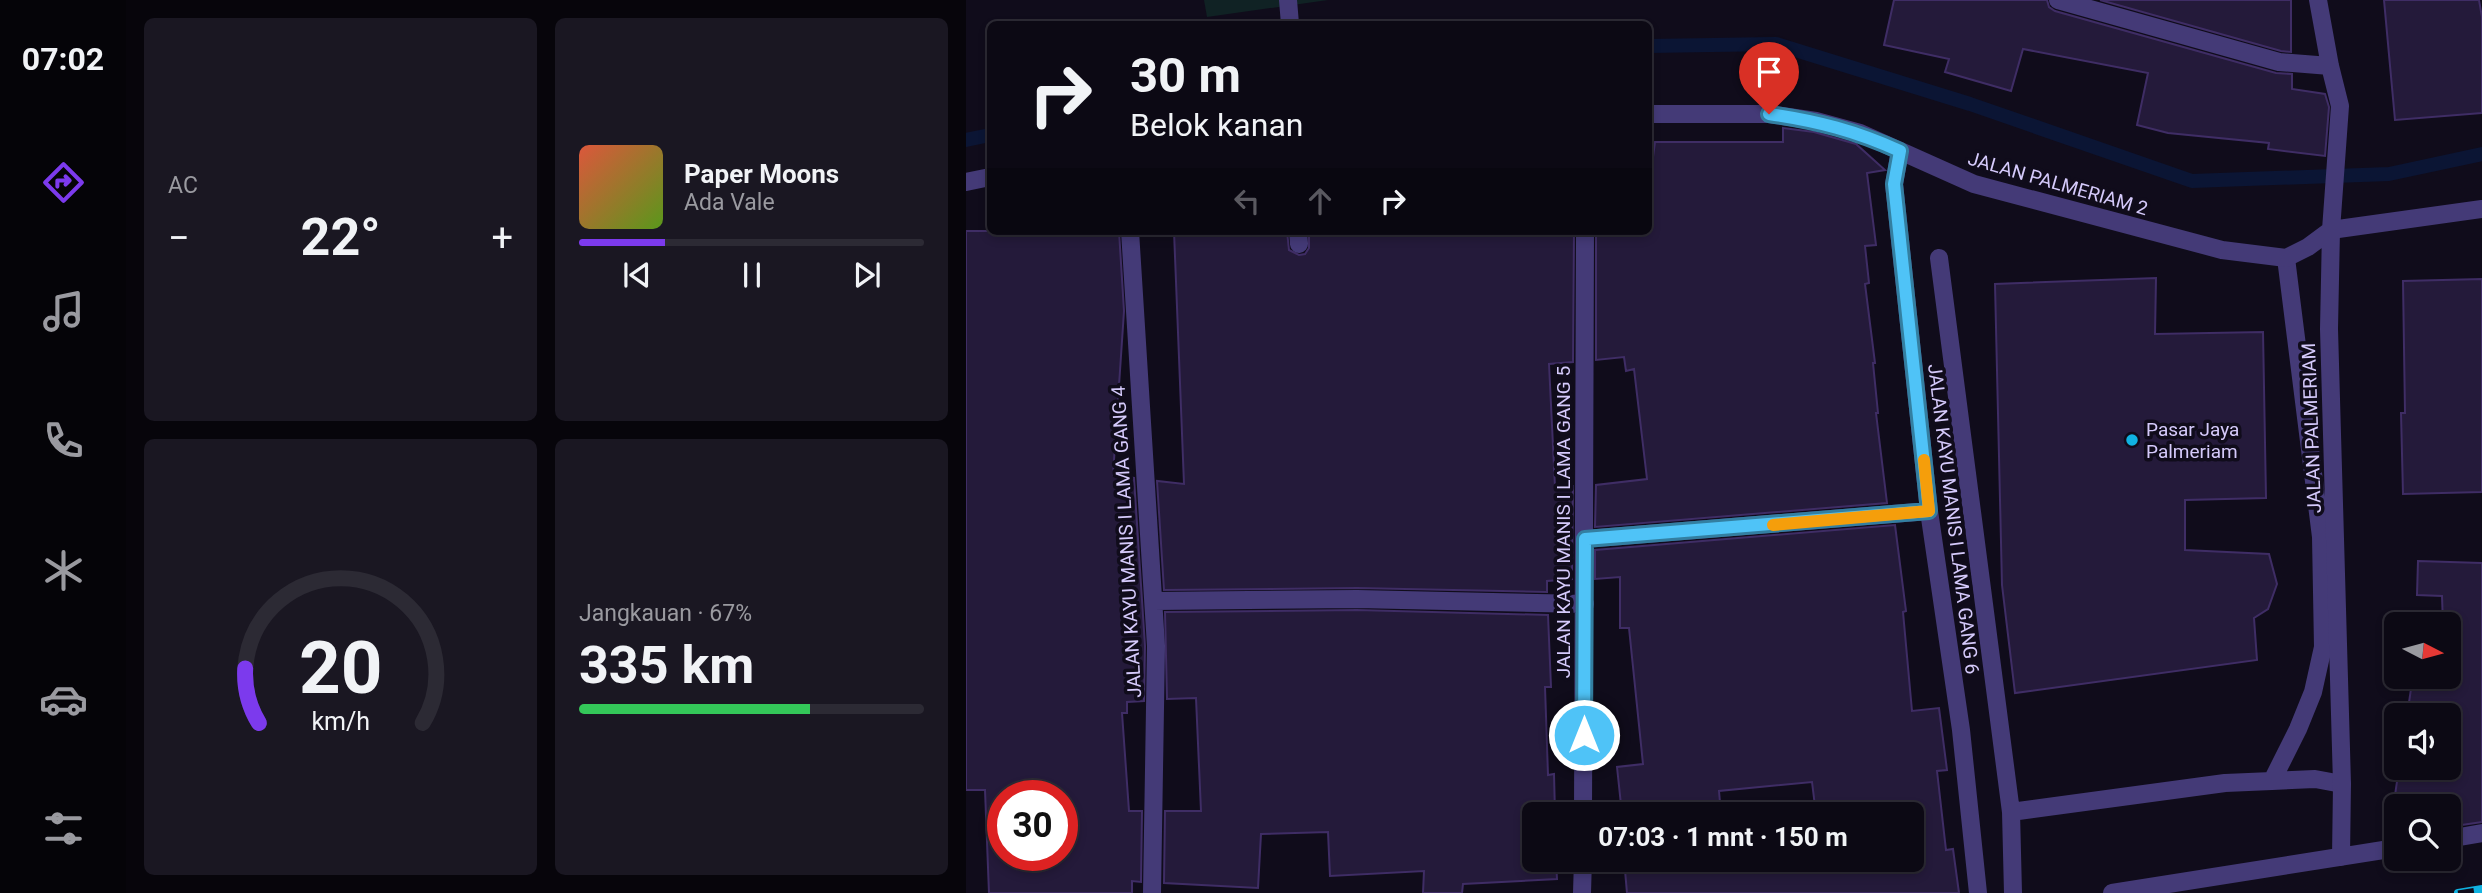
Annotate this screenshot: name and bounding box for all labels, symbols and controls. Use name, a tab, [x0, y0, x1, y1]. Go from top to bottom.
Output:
text: 07:02	[22, 40, 104, 78]
pin	[1739, 42, 1799, 114]
text: 30 m	[1130, 47, 1241, 104]
icon: right	[1015, 49, 1106, 140]
icon: arrive	[1750, 53, 1788, 91]
text: Belok kanan	[1130, 106, 1303, 144]
street label: JALAN PALMERIAM 2	[1965, 147, 2150, 220]
icon: directions	[39, 158, 88, 207]
text: Paper Moons	[684, 159, 839, 189]
text: AC	[168, 172, 198, 199]
icon: left	[1228, 182, 1266, 220]
icon: ahead	[1301, 182, 1339, 220]
icon: right	[1374, 182, 1412, 220]
text: Ada Vale	[684, 189, 775, 216]
text: 22°	[301, 207, 381, 268]
text: −	[168, 216, 190, 260]
text: +	[491, 216, 513, 260]
icon: previous	[618, 256, 656, 294]
icon: pause	[733, 256, 771, 294]
icon: next	[848, 256, 886, 294]
icon: music	[39, 287, 88, 336]
street label: JALAN PALMERIAM	[2297, 342, 2326, 514]
street label: JALAN KAYU MANIS I LAMA GANG 6	[1923, 363, 1984, 675]
street label: JALAN KAYU MANIS I LAMA GANG 5	[1552, 366, 1575, 678]
street label: JALAN KAYU MANIS I LAMA GANG 4	[1107, 385, 1146, 699]
icon: phone	[39, 416, 88, 465]
place label: Pasar Jaya Palmeriam	[2146, 418, 2239, 463]
marker: Pasar Jaya Palmeriam	[2124, 432, 2140, 448]
icon: climate	[39, 546, 88, 595]
text: Jangkauan · 67%	[579, 600, 752, 627]
north arrow	[2384, 612, 2460, 690]
map controls	[2384, 612, 2461, 871]
text: 20	[299, 625, 382, 711]
text: 335 km	[579, 635, 754, 696]
icon: car	[39, 675, 88, 724]
position arrow	[1547, 698, 1621, 772]
button: sound	[2384, 703, 2461, 780]
text: km/h	[311, 707, 370, 736]
speed limit sign: 30	[987, 780, 1078, 871]
button: search	[2384, 794, 2461, 871]
icon: filters	[39, 804, 88, 853]
text: 07:03 · 1 mnt · 150 m	[1598, 822, 1848, 852]

